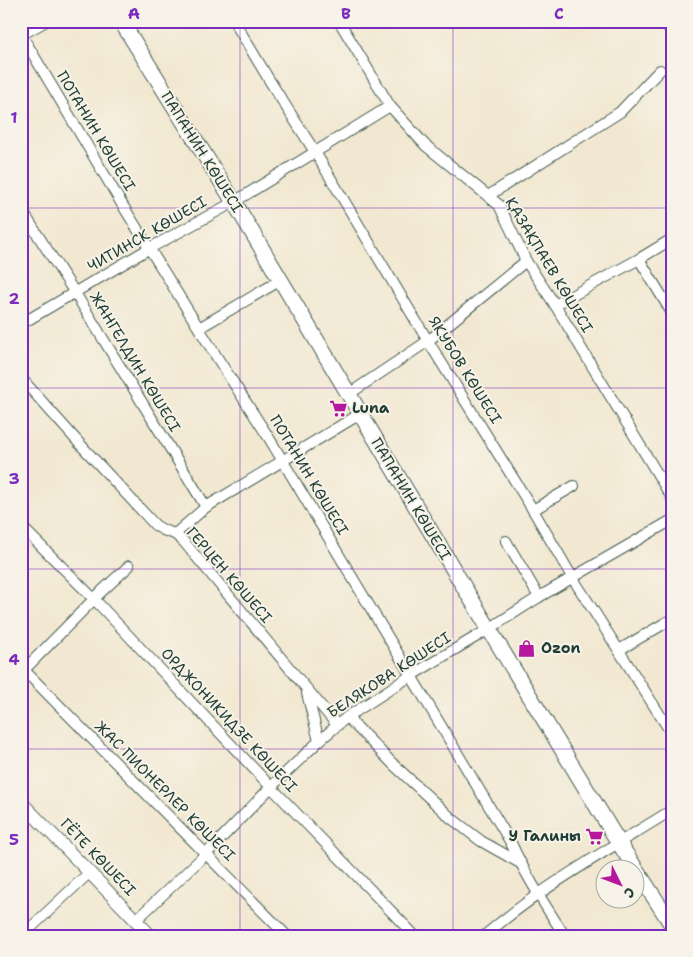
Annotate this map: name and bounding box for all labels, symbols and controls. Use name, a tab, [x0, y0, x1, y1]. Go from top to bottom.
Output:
text: A	[128, 3, 140, 24]
text: B	[341, 3, 351, 24]
text: C	[554, 3, 564, 24]
street label: ПОТАНИН КӨШЕСІ	[52, 67, 140, 195]
street label: ПАПАНИН КӨШЕСІ	[157, 88, 247, 216]
text: 1	[10, 107, 18, 128]
street label: ЧИТИНСК КӨШЕСІ	[84, 192, 210, 276]
street label: ҚАЗАҚПАЕВ КӨШЕСІ	[501, 194, 597, 336]
text: 2	[8, 288, 20, 309]
street label: ЖАНГЕЛДИН КӨШЕСІ	[85, 288, 185, 436]
street label: ЯКУБОВ КӨШЕСІ	[424, 313, 506, 427]
supermarket icon: Luna	[328, 398, 348, 418]
place label: Luna	[352, 398, 390, 418]
street label: ПОТАНИН КӨШЕСІ	[265, 411, 353, 539]
street label: ПАПАНИН КӨШЕСІ	[367, 434, 455, 564]
text: 3	[8, 468, 20, 489]
street label: ГЕРЦЕН КӨШЕСІ	[182, 523, 276, 627]
street label: БЕЛЯКОВА КӨШЕСІ	[323, 628, 455, 722]
shop icon: Ozon	[517, 638, 537, 658]
place label: Ozon	[541, 638, 581, 658]
street label: ОРДЖОНИКИДЗЕ КӨШЕСІ	[157, 643, 301, 797]
text: 4	[8, 649, 20, 670]
street label: ЖАС ПИОНЕРЛЕР КӨШЕСІ	[91, 717, 239, 865]
street label: ГЁТЕ КӨШЕСІ	[56, 814, 140, 900]
place label: У Галины	[508, 826, 581, 846]
supermarket icon: У Галины	[585, 826, 605, 846]
text: 5	[9, 829, 19, 850]
north arrow	[596, 860, 646, 910]
text: С	[620, 883, 639, 902]

